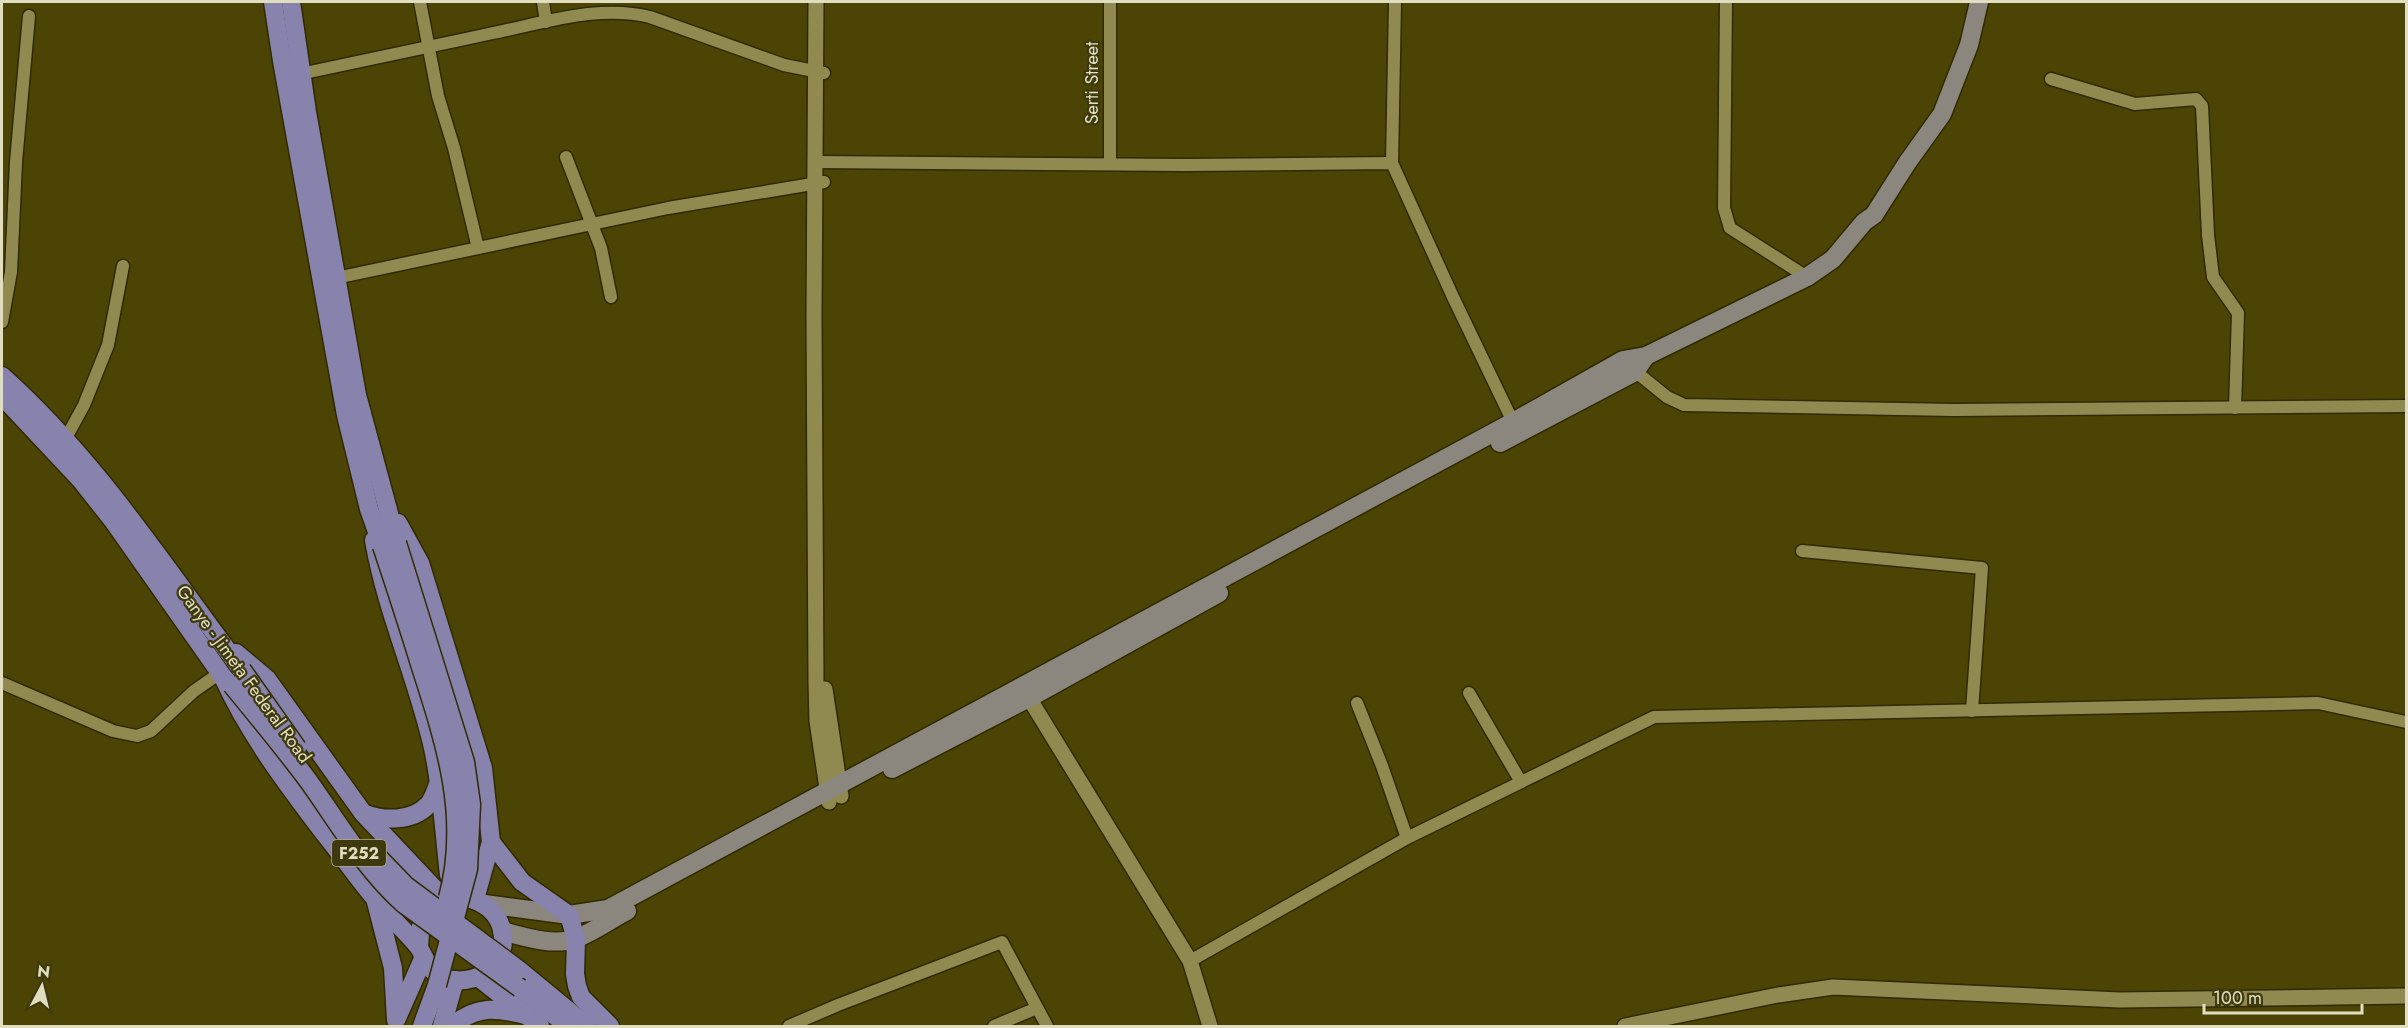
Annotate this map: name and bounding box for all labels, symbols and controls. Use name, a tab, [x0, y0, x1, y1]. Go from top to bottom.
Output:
street label: Serti Street	[1079, 41, 1105, 124]
street label: Ganye - Jimeta Federal Road	[170, 580, 318, 768]
road number: F252	[332, 840, 386, 866]
north arrow	[12, 956, 72, 1016]
text: N	[36, 959, 51, 984]
scale bar	[2204, 977, 2362, 1015]
text: 100 m	[2213, 985, 2262, 1011]

